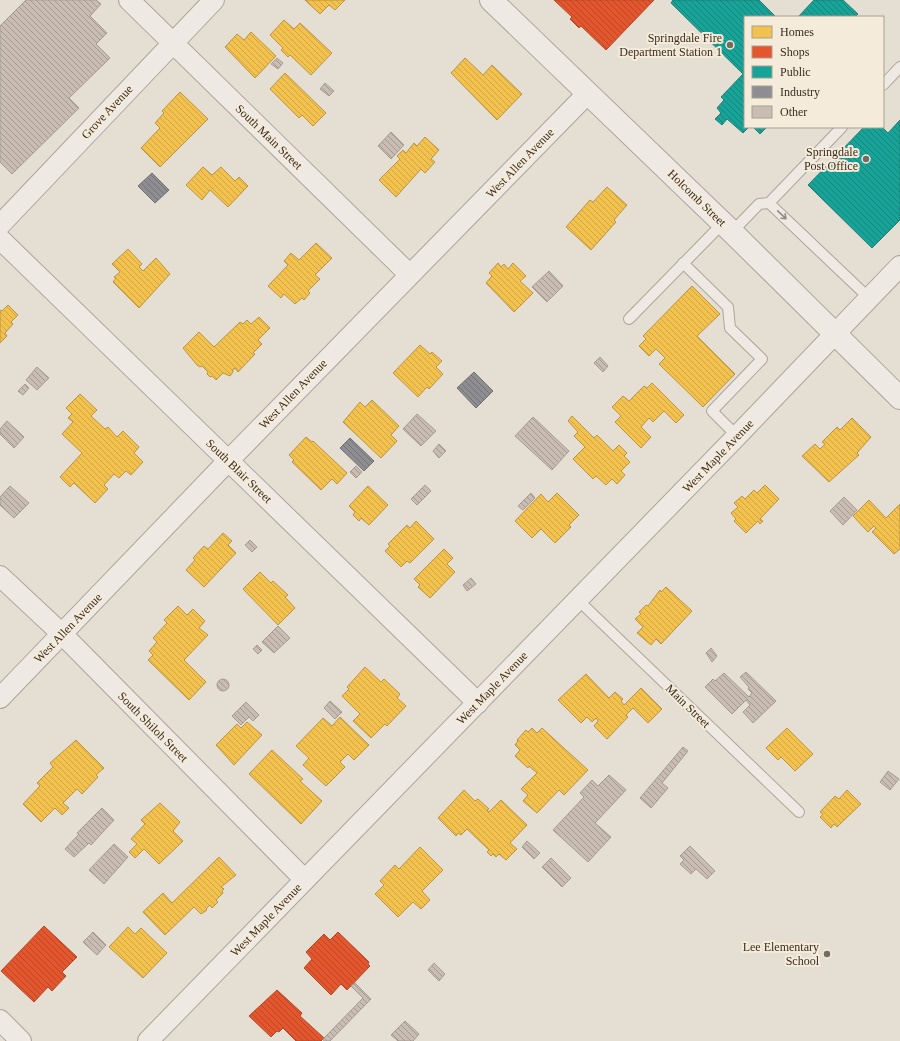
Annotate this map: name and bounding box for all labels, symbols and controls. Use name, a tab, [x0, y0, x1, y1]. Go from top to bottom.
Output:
legend	[744, 16, 884, 128]
text: Homes	[780, 25, 814, 39]
place label: Springdale Fire Department Station 1	[619, 31, 722, 59]
marker: Springdale Fire Department Station 1	[725, 40, 735, 50]
text: Shops	[780, 45, 810, 59]
text: Public	[780, 65, 811, 79]
street label: Grove Avenue	[78, 82, 136, 142]
text: Industry	[780, 85, 820, 99]
street label: South Main Street	[233, 102, 306, 173]
text: Other	[780, 105, 807, 119]
street label: West Allen Avenue	[483, 125, 557, 201]
place label: Springdale Post Office	[804, 145, 858, 173]
marker: Springdale Post Office	[861, 154, 871, 164]
street label: Holcomb Street	[665, 167, 730, 230]
one-way arrow	[777, 210, 787, 220]
street label: West Allen Avenue	[256, 356, 330, 432]
street label: West Maple Avenue	[680, 417, 756, 495]
street label: South Blair Street	[203, 436, 275, 506]
street label: West Allen Avenue	[31, 590, 105, 666]
street label: West Maple Avenue	[454, 649, 530, 727]
street label: Main Street	[663, 681, 714, 731]
street label: South Shiloh Street	[115, 689, 191, 765]
street label: West Maple Avenue	[228, 881, 304, 959]
place label: Lee Elementary School	[743, 940, 820, 968]
marker: Lee Elementary School	[822, 949, 832, 959]

